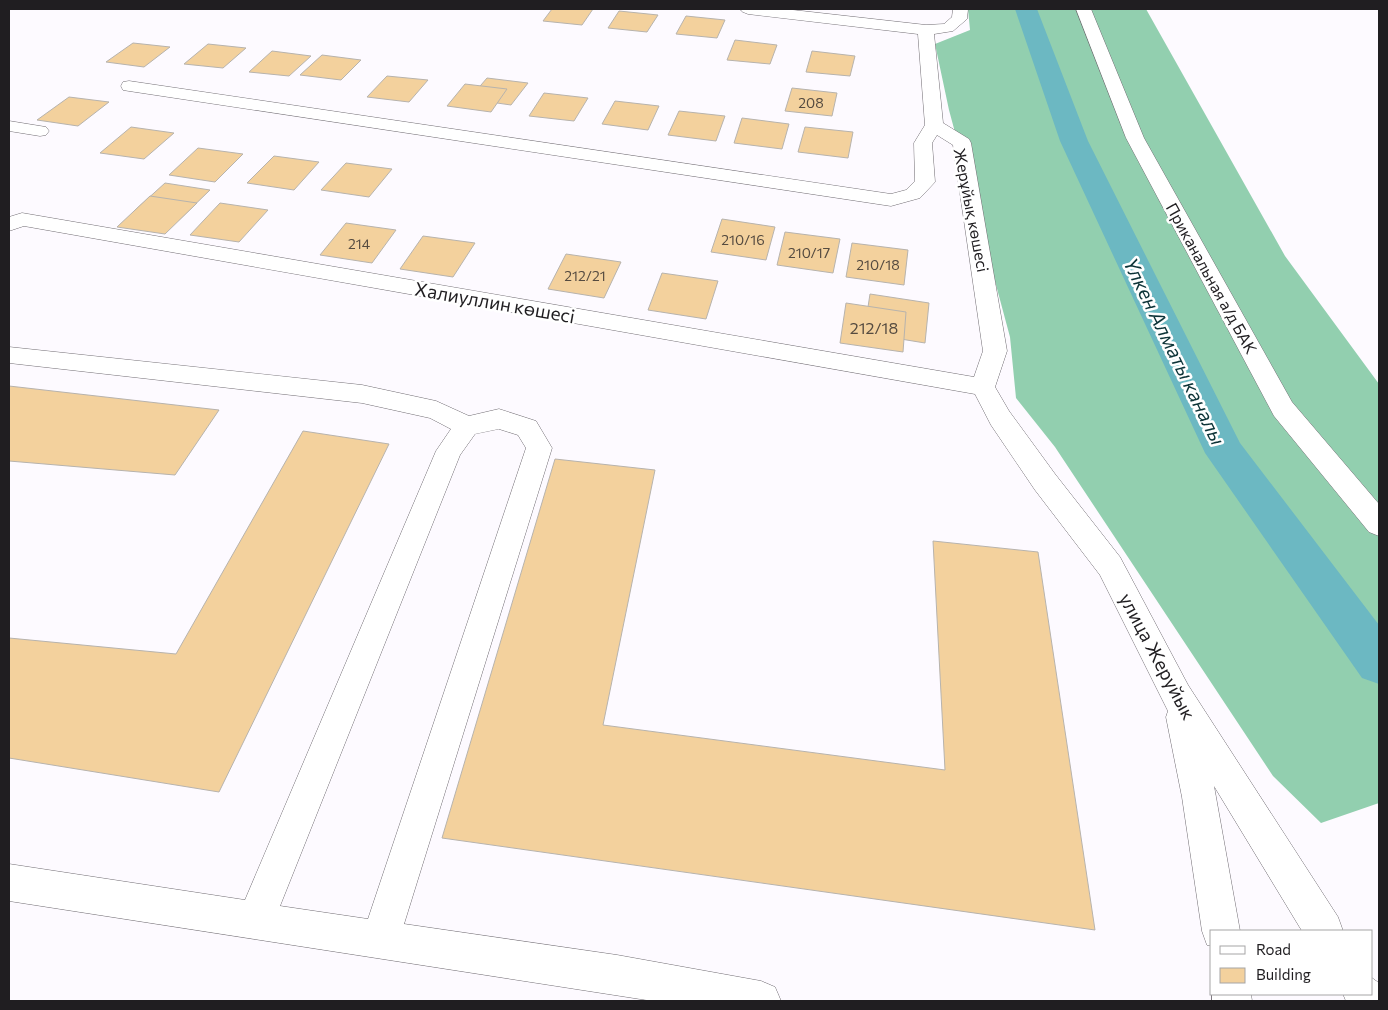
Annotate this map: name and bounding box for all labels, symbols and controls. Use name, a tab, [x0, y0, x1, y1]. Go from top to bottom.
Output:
house number: 208	[798, 94, 824, 111]
street label: Жерұйық көшесі	[951, 146, 993, 274]
street label: Приканальная а/д БАК	[1163, 199, 1262, 357]
house number: 210/16	[721, 231, 765, 248]
house number: 214	[348, 235, 371, 252]
house number: 210/17	[788, 244, 830, 261]
water label: Үлкен Алматы каналы	[1119, 253, 1231, 449]
house number: 210/18	[856, 256, 900, 273]
house number: 212/21	[564, 267, 606, 284]
street label: Халиуллин көшесі	[413, 277, 577, 327]
house number: 212/18	[850, 318, 898, 337]
street label: улица Жеруйык	[1115, 589, 1201, 723]
legend	[1210, 930, 1373, 995]
text: Road	[1256, 940, 1291, 958]
text: Building	[1256, 965, 1311, 983]

